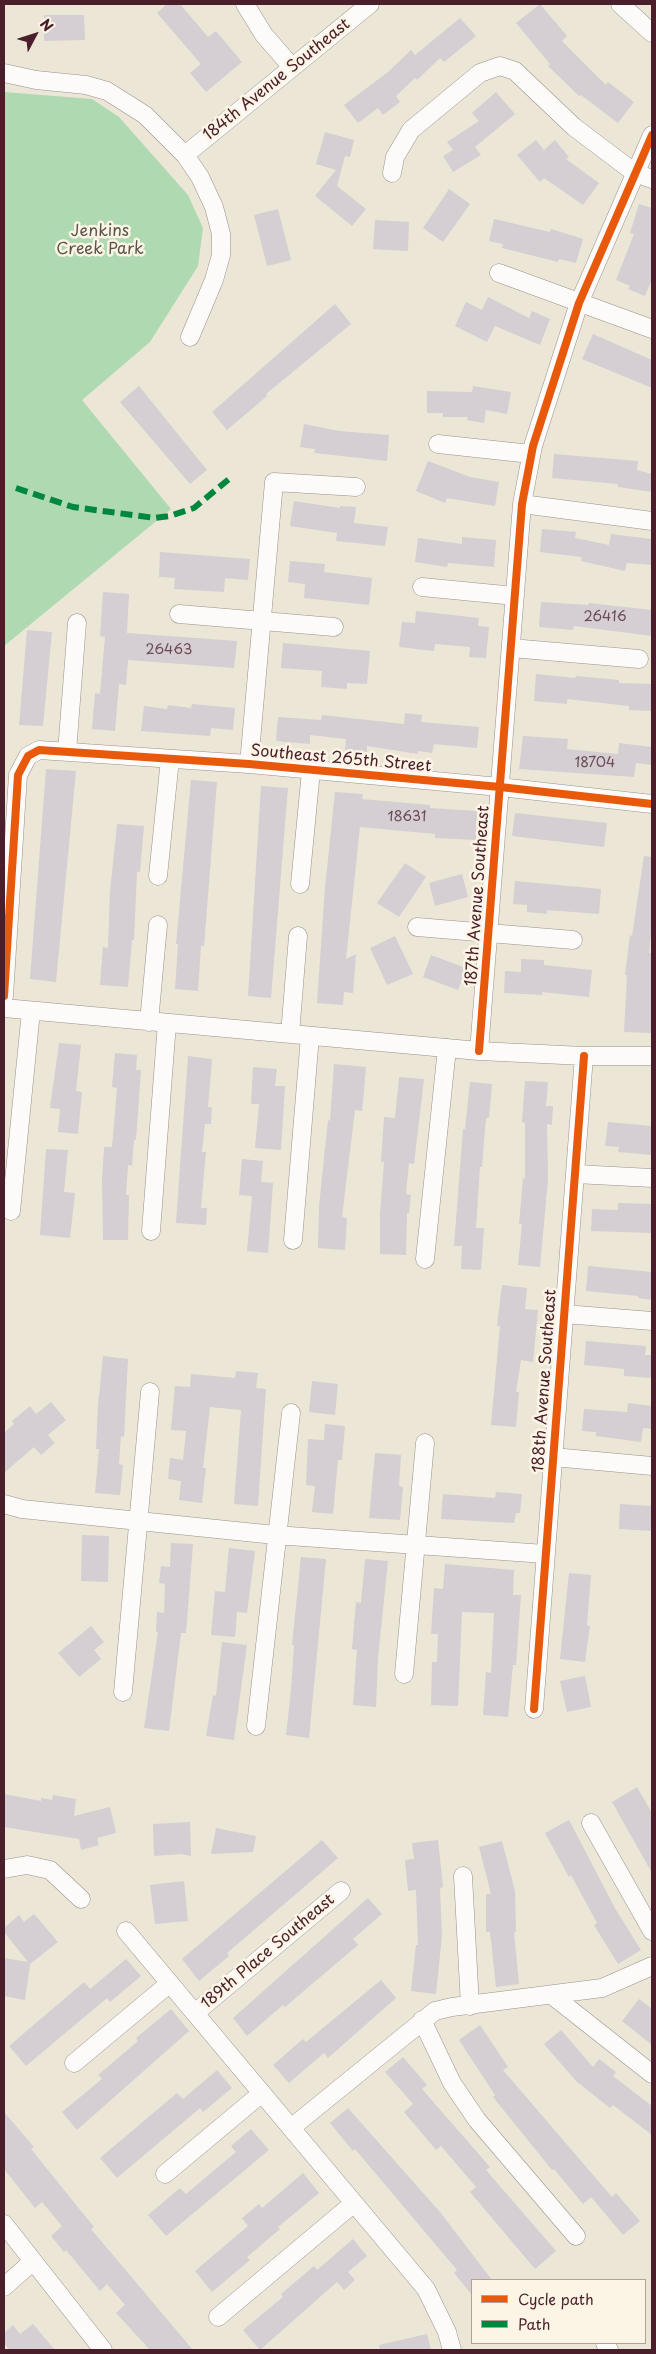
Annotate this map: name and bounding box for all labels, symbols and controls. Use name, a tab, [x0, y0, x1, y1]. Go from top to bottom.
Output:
north arrow	[10, 10, 60, 60]
text: N	[35, 14, 58, 36]
street label: 184th Avenue Southeast	[200, 15, 354, 145]
park label: Jenkins Creek Park	[56, 222, 144, 260]
house number: 26416	[583, 609, 627, 625]
house number: 26463	[146, 642, 192, 658]
street label: Southeast 265th Street	[250, 742, 432, 776]
house number: 18704	[575, 755, 615, 771]
street label: 187th Avenue Southeast	[462, 805, 494, 987]
house number: 18631	[387, 809, 427, 825]
street label: 188th Avenue Southeast	[529, 1289, 561, 1473]
street label: 189th Place Southeast	[197, 1890, 339, 2014]
legend	[471, 2279, 646, 2344]
text: Cycle path	[518, 2287, 594, 2310]
text: Path	[518, 2312, 550, 2335]

